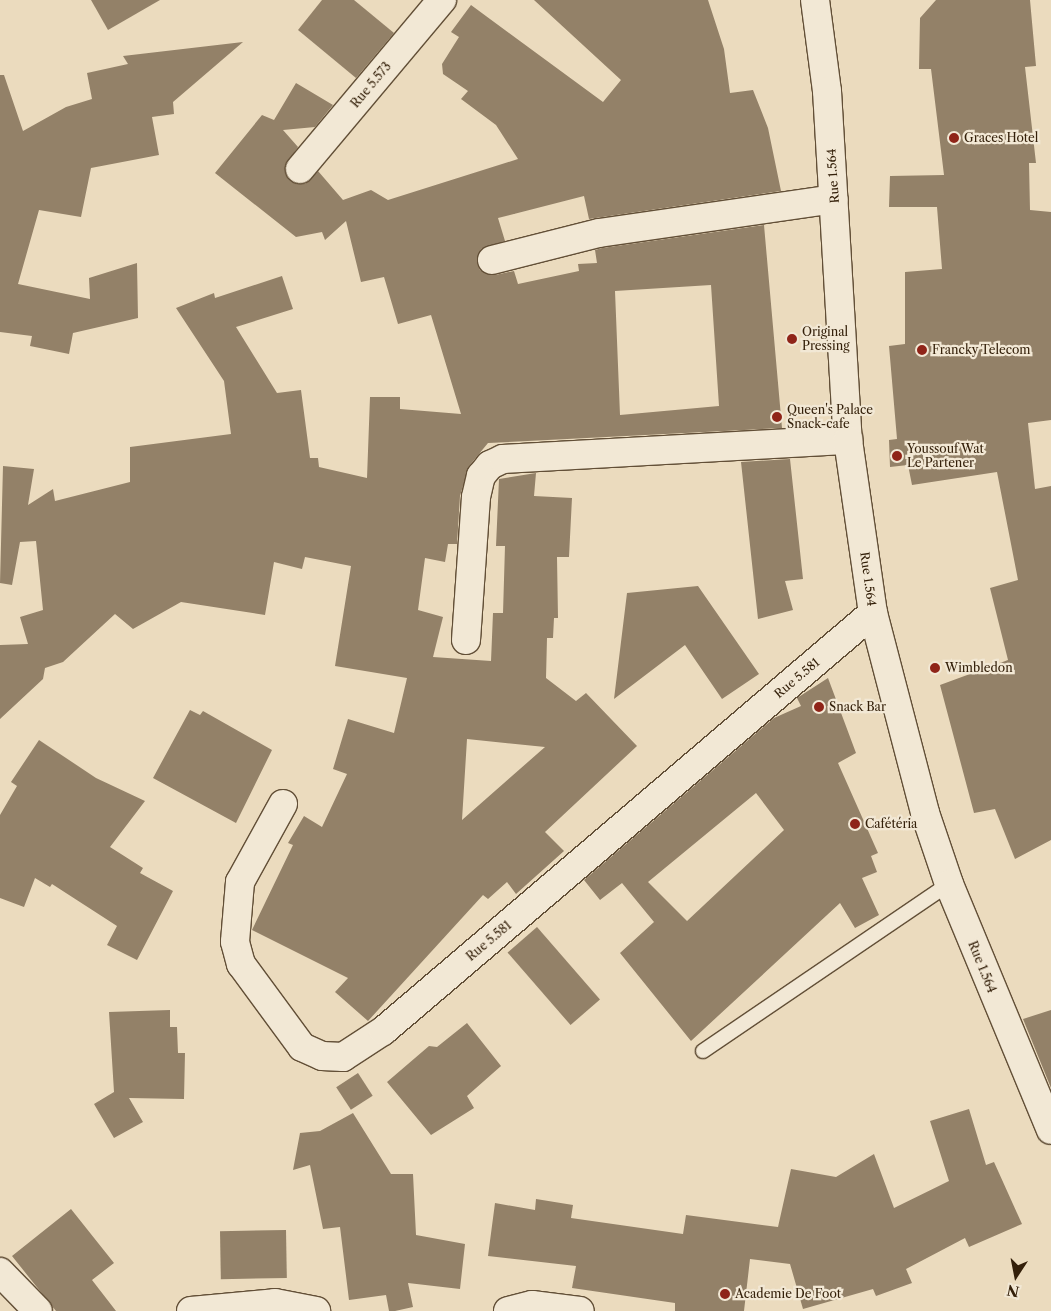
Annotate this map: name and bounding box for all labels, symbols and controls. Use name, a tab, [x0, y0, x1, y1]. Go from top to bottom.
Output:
street label: Rue 5.573	[348, 59, 394, 111]
place label: Graces Hotel	[964, 131, 1038, 145]
marker: Graces Hotel	[948, 132, 960, 144]
street label: Rue 1.564	[824, 148, 842, 204]
place label: Original Pressing	[802, 325, 849, 353]
marker: Original Pressing	[786, 333, 798, 345]
place label: Francky Telecom	[932, 343, 1031, 357]
marker: Francky Telecom	[916, 344, 928, 356]
place label: Queen's Palace Snack-cafe	[787, 403, 873, 431]
marker: Queen's Palace Snack-cafe	[771, 411, 783, 423]
place label: Youssouf Wat Le Partener	[907, 442, 984, 470]
marker: Youssouf Wat Le Partener	[891, 450, 903, 462]
street label: Rue 1.564	[857, 551, 879, 607]
street label: Rue 5.581	[772, 655, 822, 701]
place label: Wimbledon	[945, 661, 1013, 675]
marker: Wimbledon	[929, 662, 941, 674]
place label: Snack Bar	[829, 700, 886, 714]
marker: Snack Bar	[813, 701, 825, 713]
place label: Cafétéria	[865, 817, 917, 831]
marker: Cafétéria	[849, 818, 861, 830]
street label: Rue 5.581	[464, 918, 514, 964]
street label: Rue 1.564	[965, 939, 999, 995]
north arrow	[991, 1251, 1041, 1301]
text: N	[1005, 1281, 1021, 1301]
place label: Academie De Foot	[735, 1287, 841, 1301]
marker: Academie De Foot	[719, 1288, 731, 1300]

